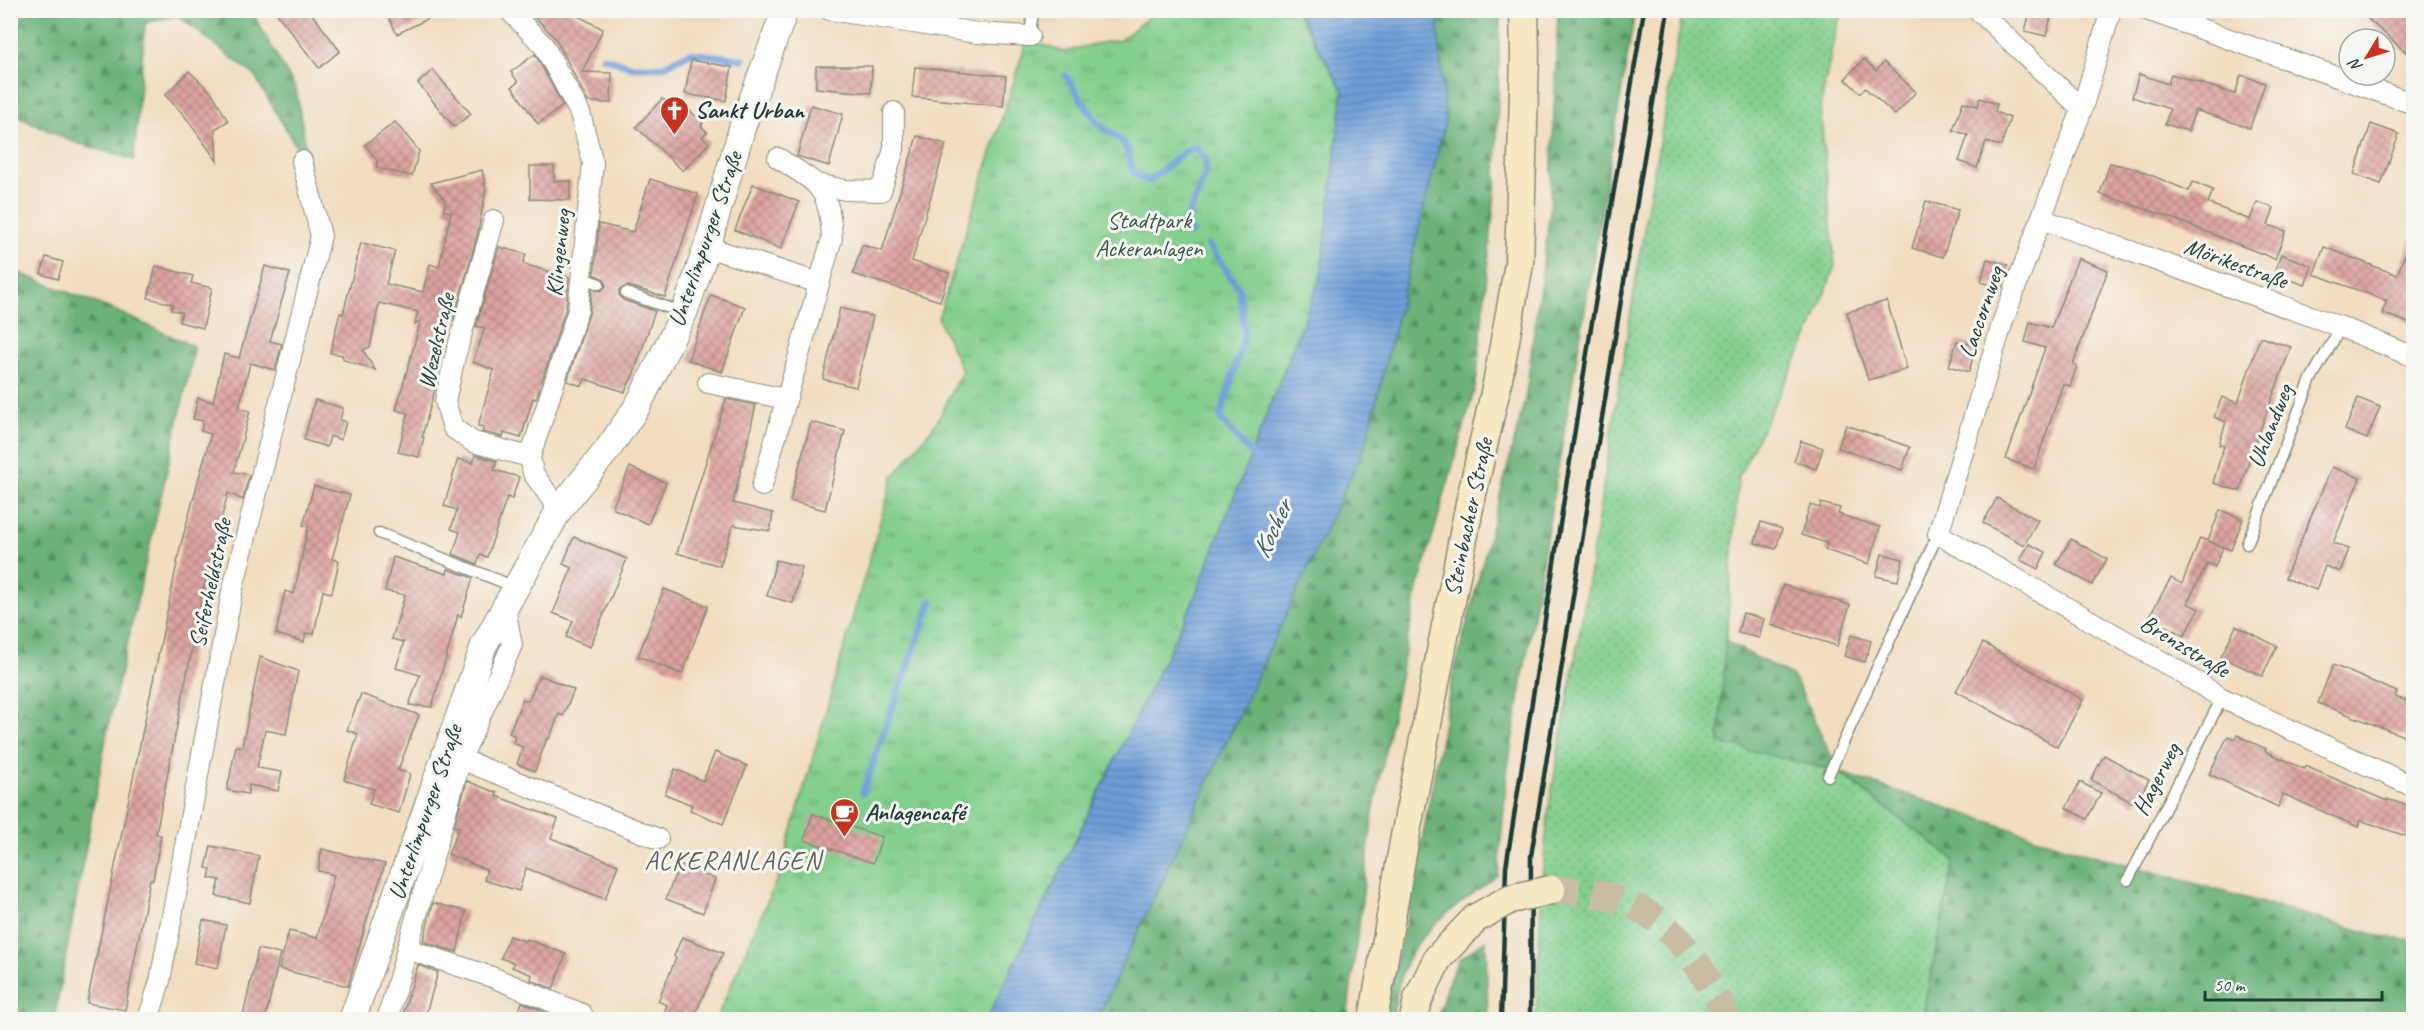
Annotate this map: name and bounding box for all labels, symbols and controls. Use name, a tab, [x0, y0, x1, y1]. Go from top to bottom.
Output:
north arrow	[2337, 27, 2397, 87]
text: N	[2343, 53, 2367, 76]
church icon: Sankt Urban	[658, 94, 690, 136]
place label: Sankt Urban	[695, 95, 806, 125]
street label: Unterlimpurger Straße	[661, 146, 750, 330]
park label: Stadtpark Ackeranlagen	[1095, 205, 1204, 263]
street label: Klingenweg	[539, 207, 578, 298]
street label: Mörikestraße	[2180, 231, 2294, 296]
street label: Laccornweg	[1951, 261, 2011, 361]
street label: Wezelstraße	[411, 288, 462, 391]
street label: Uhlandweg	[2240, 379, 2300, 472]
street label: Steinbacher Straße	[1437, 433, 1500, 599]
water label: Kocher	[1244, 491, 1302, 563]
street label: Seiferheldstraße	[182, 514, 239, 650]
street label: Brenzstraße	[2135, 608, 2237, 685]
street label: Unterlimpurger Straße	[381, 719, 470, 903]
street label: Hagerweg	[2125, 736, 2188, 820]
cafe icon: Anlagencafé	[828, 796, 860, 838]
place label: Anlagencafé	[865, 797, 969, 827]
district label: ACKERANLAGEN	[644, 844, 824, 877]
scale bar	[2205, 964, 2382, 1002]
text: 50 m	[2214, 974, 2247, 996]

